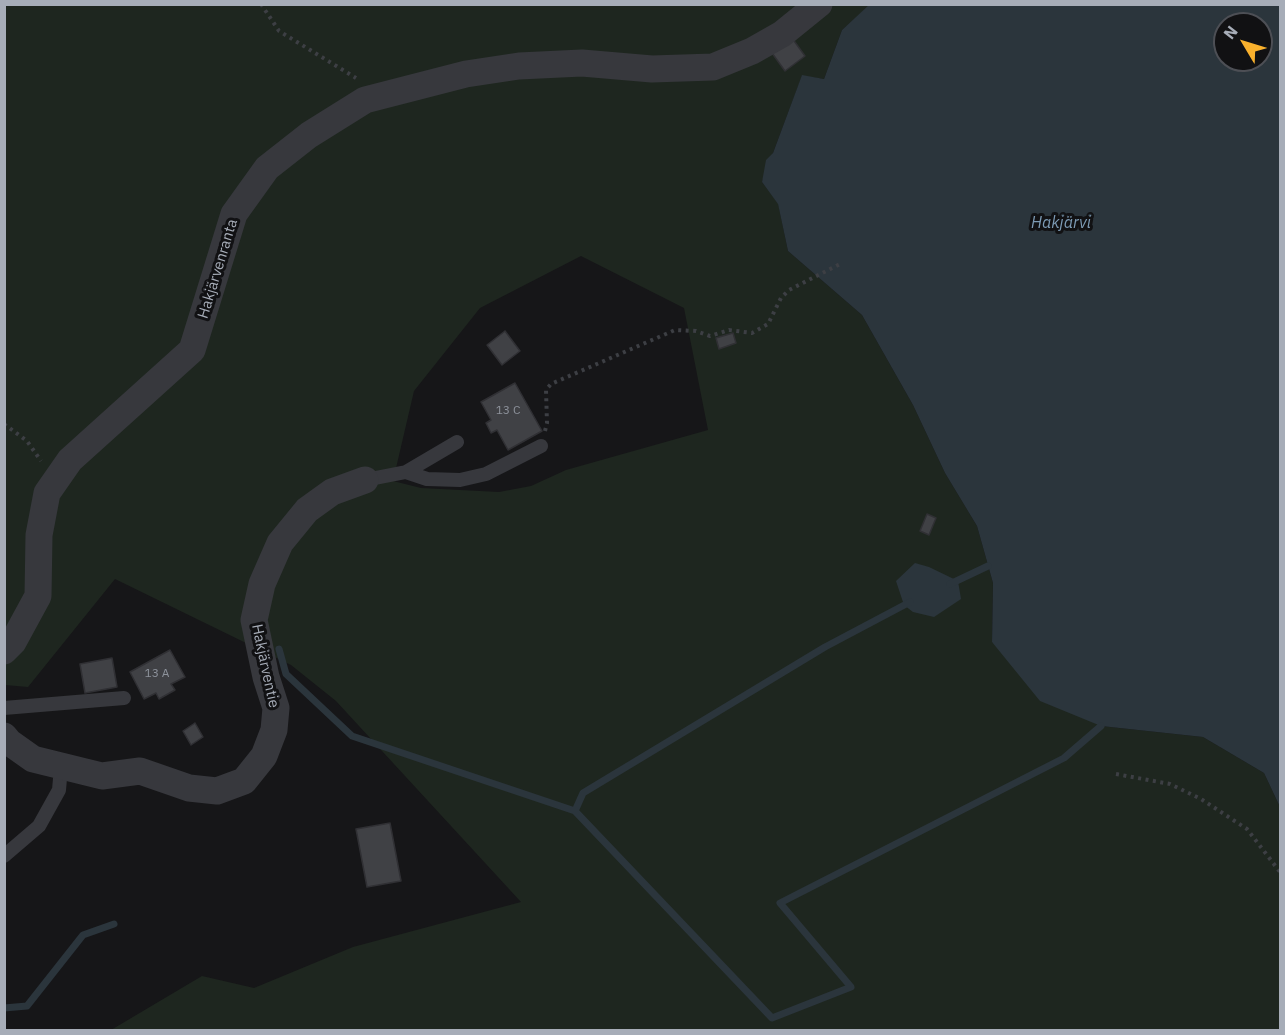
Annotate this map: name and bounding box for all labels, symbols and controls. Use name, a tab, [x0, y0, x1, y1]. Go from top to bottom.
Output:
north arrow	[1213, 12, 1273, 72]
text: N	[1219, 21, 1242, 43]
water label: Hakjärvi	[1031, 213, 1091, 233]
street label: Hakjärvenranta	[194, 217, 242, 321]
house number: 13 C	[496, 404, 520, 418]
street label: Hakjärventie	[247, 622, 283, 710]
house number: 13 A	[145, 667, 169, 681]

